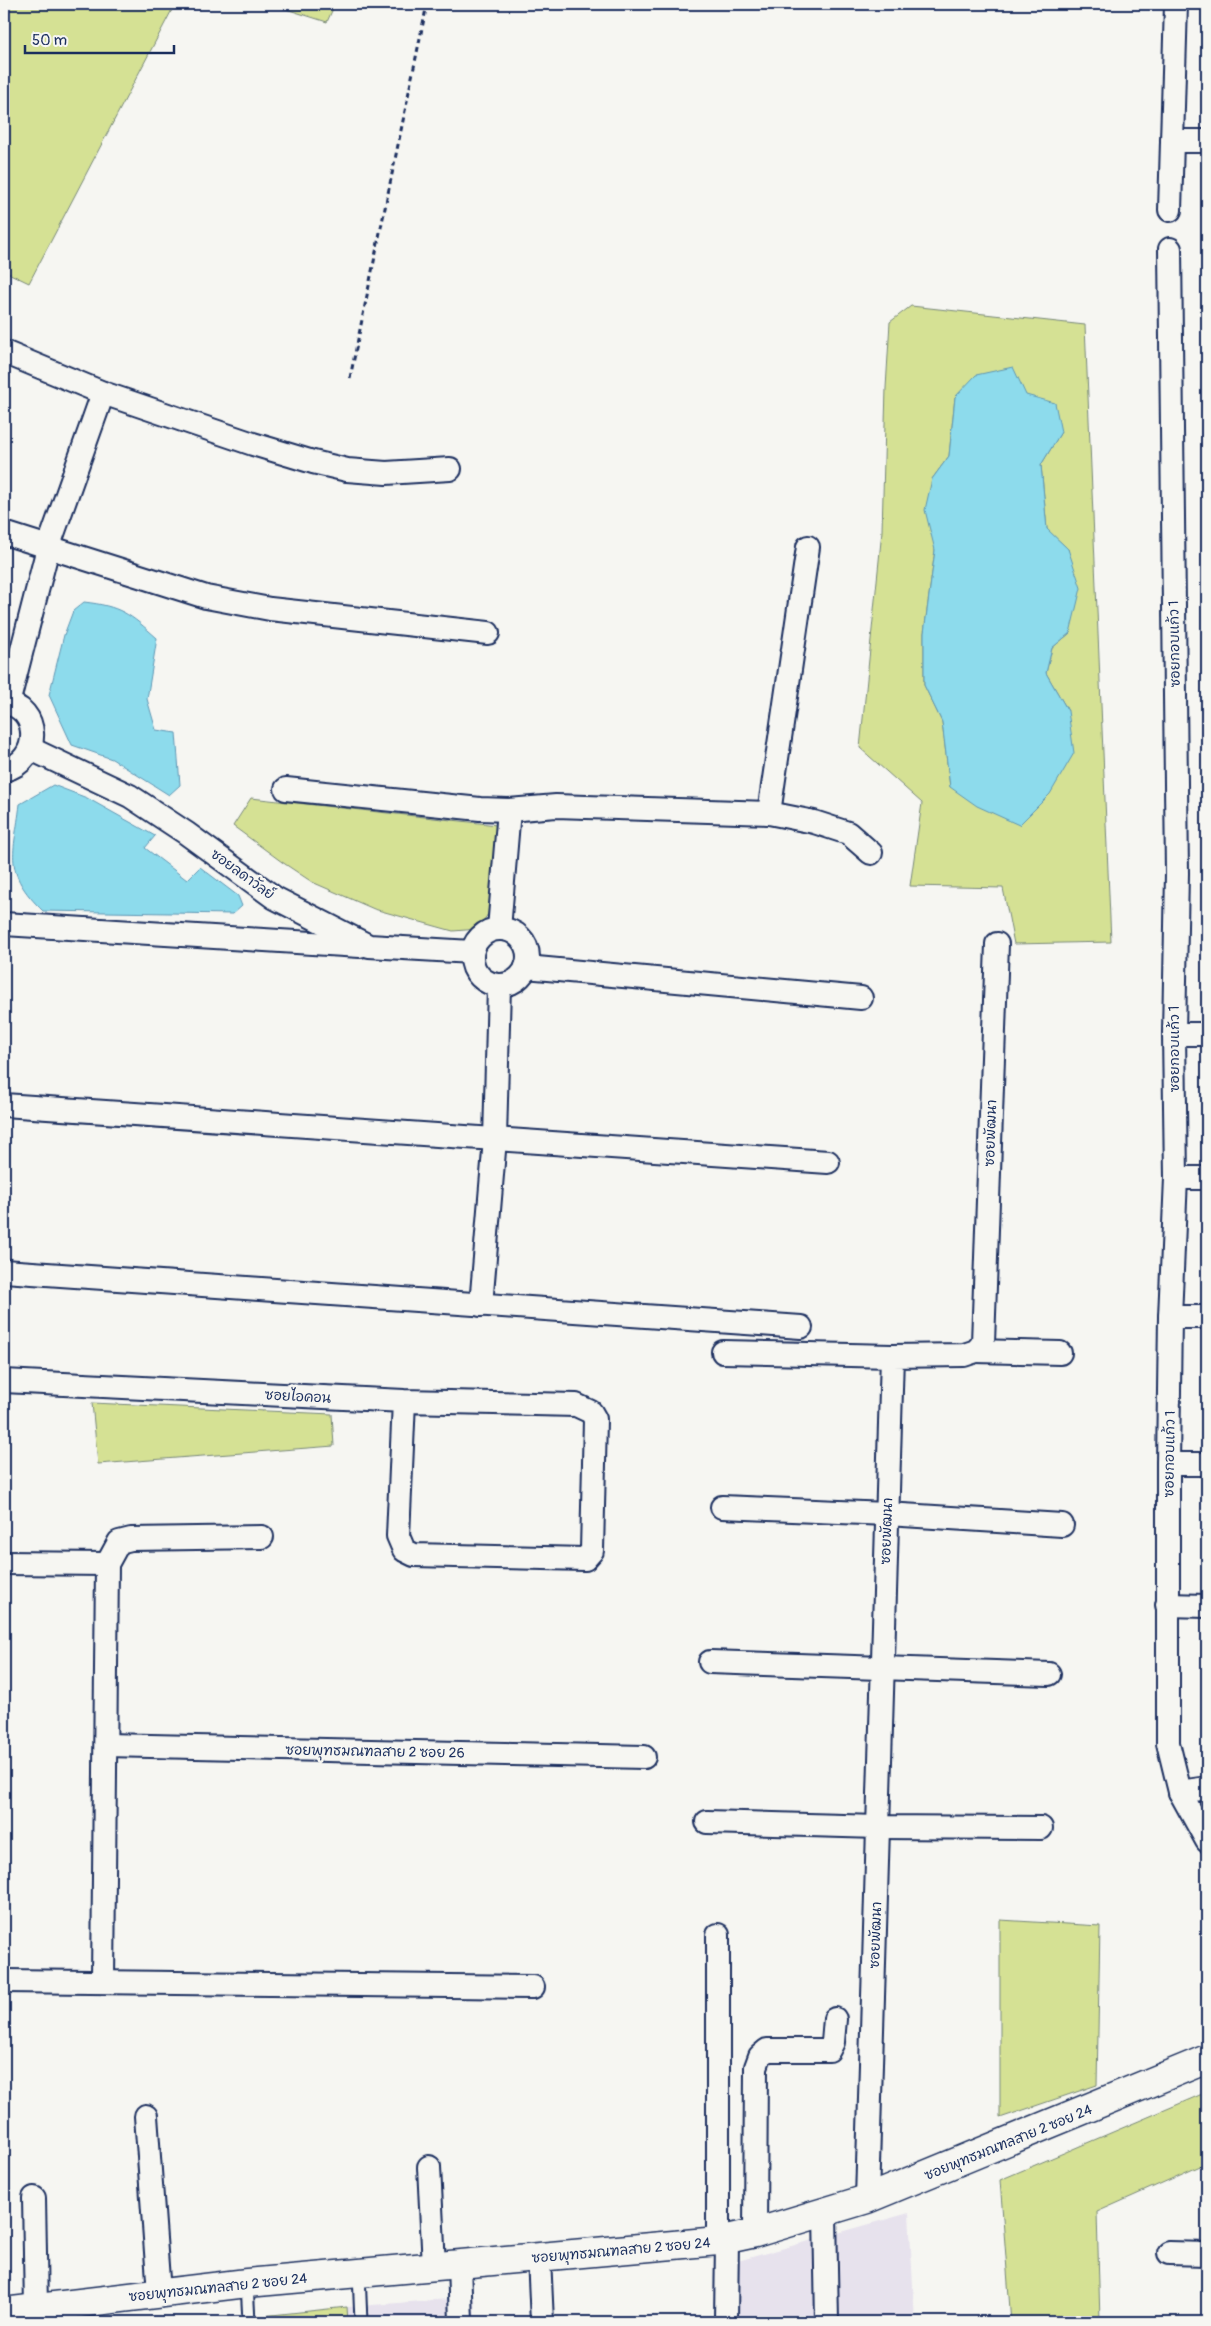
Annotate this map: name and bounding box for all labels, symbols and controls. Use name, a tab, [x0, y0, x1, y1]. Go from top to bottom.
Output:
scale bar	[25, 22, 174, 54]
text: 50 m	[32, 31, 67, 50]
street label: ซอยกอบแก้ว 1	[1165, 601, 1184, 687]
street label: ซอยลดาวัลย์	[208, 845, 279, 903]
street label: ซอยกอบแก้ว 1	[1166, 1006, 1183, 1092]
street label: ซอยพัฒนา	[981, 1099, 1000, 1167]
street label: ซอยไอคอน	[264, 1385, 332, 1407]
street label: ซอยกอบแก้ว 1	[1160, 1411, 1179, 1497]
street label: ซอยพัฒนา	[877, 1497, 896, 1565]
street label: ซอยพุทธมณฑลสาย 2 ซอย 26	[285, 1741, 465, 1763]
street label: ซอยพัฒนา	[866, 1901, 885, 1969]
street label: ซอยพุทธมณฑลสาย 2 ซอย 24	[922, 2101, 1095, 2185]
street label: ซอยพุทธมณฑลสาย 2 ซอย 24	[531, 2234, 711, 2268]
street label: ซอยพุทธมณฑลสาย 2 ซอย 24	[128, 2270, 308, 2306]

